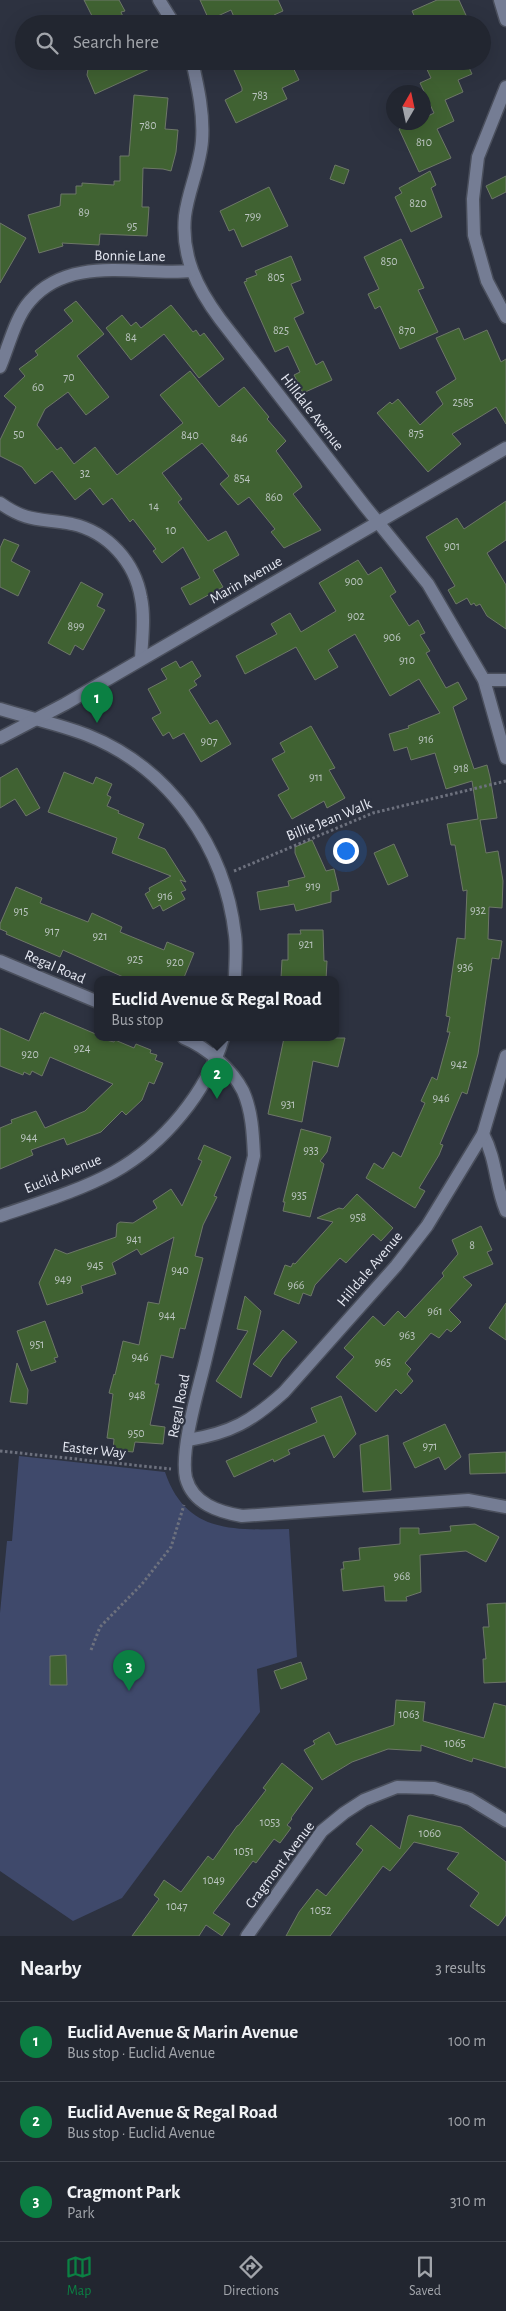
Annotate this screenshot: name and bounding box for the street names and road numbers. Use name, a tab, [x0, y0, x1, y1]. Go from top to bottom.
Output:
street label: Bonnie Lane	[94, 248, 166, 264]
street label: Hilldale Avenue	[278, 371, 347, 453]
street label: Marin Avenue	[207, 553, 285, 607]
street label: Billie Jean Walk	[284, 796, 374, 844]
street label: Regal Road	[22, 947, 88, 987]
street label: Euclid Avenue	[22, 1152, 104, 1196]
street label: Hilldale Avenue	[334, 1229, 406, 1309]
street label: Regal Road	[165, 1373, 193, 1439]
street label: Easter Way	[61, 1439, 127, 1461]
street label: Cragmont Avenue	[243, 1819, 317, 1911]

